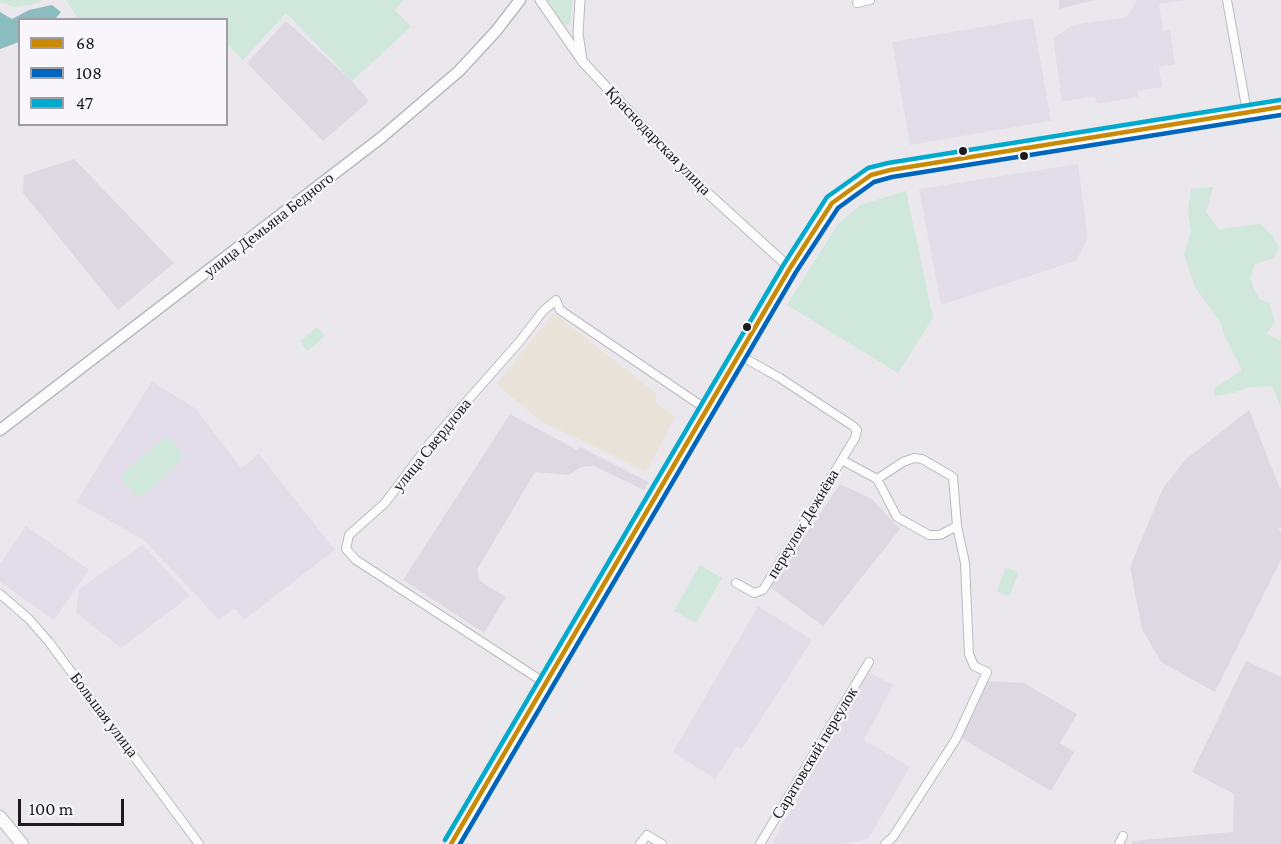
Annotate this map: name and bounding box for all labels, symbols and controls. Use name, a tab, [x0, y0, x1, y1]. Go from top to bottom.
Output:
legend	[18, 18, 228, 126]
text: 68	[76, 33, 95, 53]
text: 108	[76, 63, 102, 83]
street label: Краснодарская улица	[601, 83, 715, 199]
text: 47	[76, 93, 93, 113]
unlabelled marker	[957, 145, 969, 157]
unlabelled marker	[1018, 150, 1030, 162]
street label: улица Демьяна Бедного	[200, 168, 338, 282]
unlabelled marker	[741, 321, 753, 333]
street label: улица Свердлова	[389, 395, 475, 495]
street label: переулок Дежнёва	[763, 466, 843, 582]
street label: Большая улица	[66, 669, 142, 761]
street label: Саратовский переулок	[768, 683, 862, 823]
scale bar	[21, 787, 128, 825]
text: 100 m	[29, 799, 73, 819]

